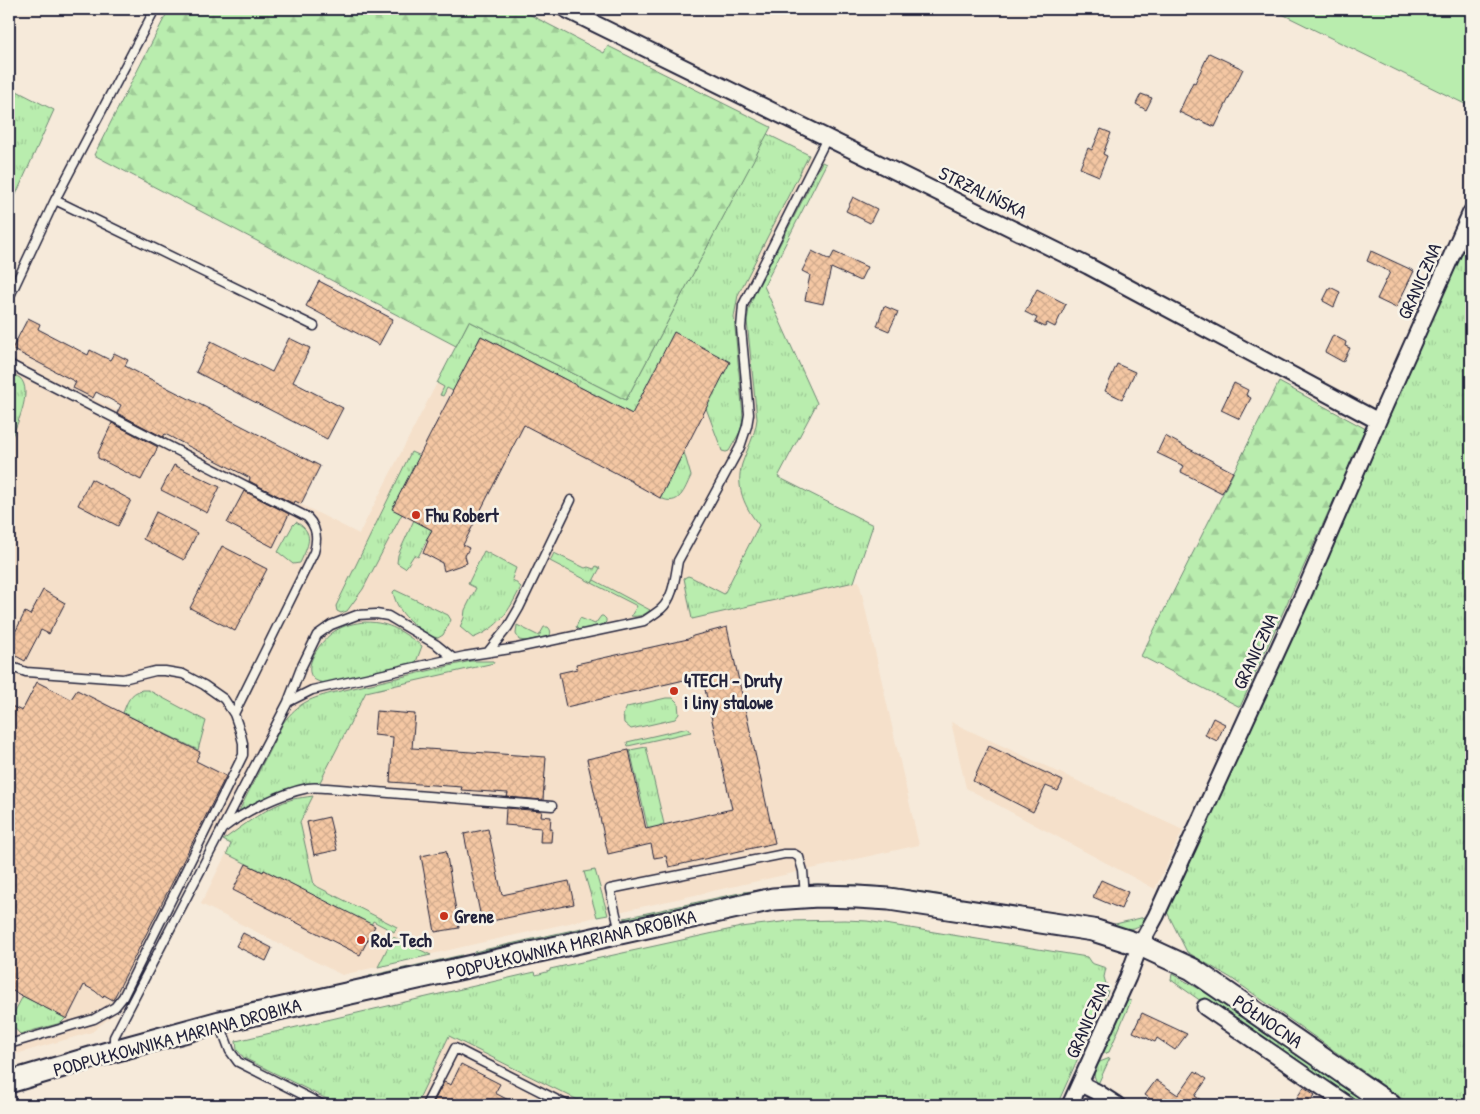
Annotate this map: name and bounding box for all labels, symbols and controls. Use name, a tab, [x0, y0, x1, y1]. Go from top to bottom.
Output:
street label: STRZALIŃSKA	[935, 160, 1031, 224]
street label: GRANICZNA	[1391, 239, 1447, 323]
place label: Fhu Robert	[425, 502, 500, 528]
marker: Fhu Robert	[410, 509, 422, 521]
street label: GRANICZNA	[1226, 609, 1284, 693]
place label: 4TECH - Druty i liny stalowe	[684, 667, 783, 716]
marker: 4TECH - Druty i liny stalowe	[668, 685, 680, 697]
street label: PODPUŁKOWNIKA MARIANA DROBIKA	[444, 903, 698, 985]
place label: Grene	[454, 903, 495, 929]
marker: Grene	[438, 910, 450, 922]
place label: Rol-Tech	[371, 927, 432, 953]
marker: Rol-Tech	[355, 934, 367, 946]
street label: GRANICZNA	[1059, 978, 1115, 1062]
street label: PÓŁNOCNA	[1228, 988, 1308, 1054]
street label: PODPUŁKOWNIKA MARIANA DROBIKA	[50, 991, 304, 1083]

